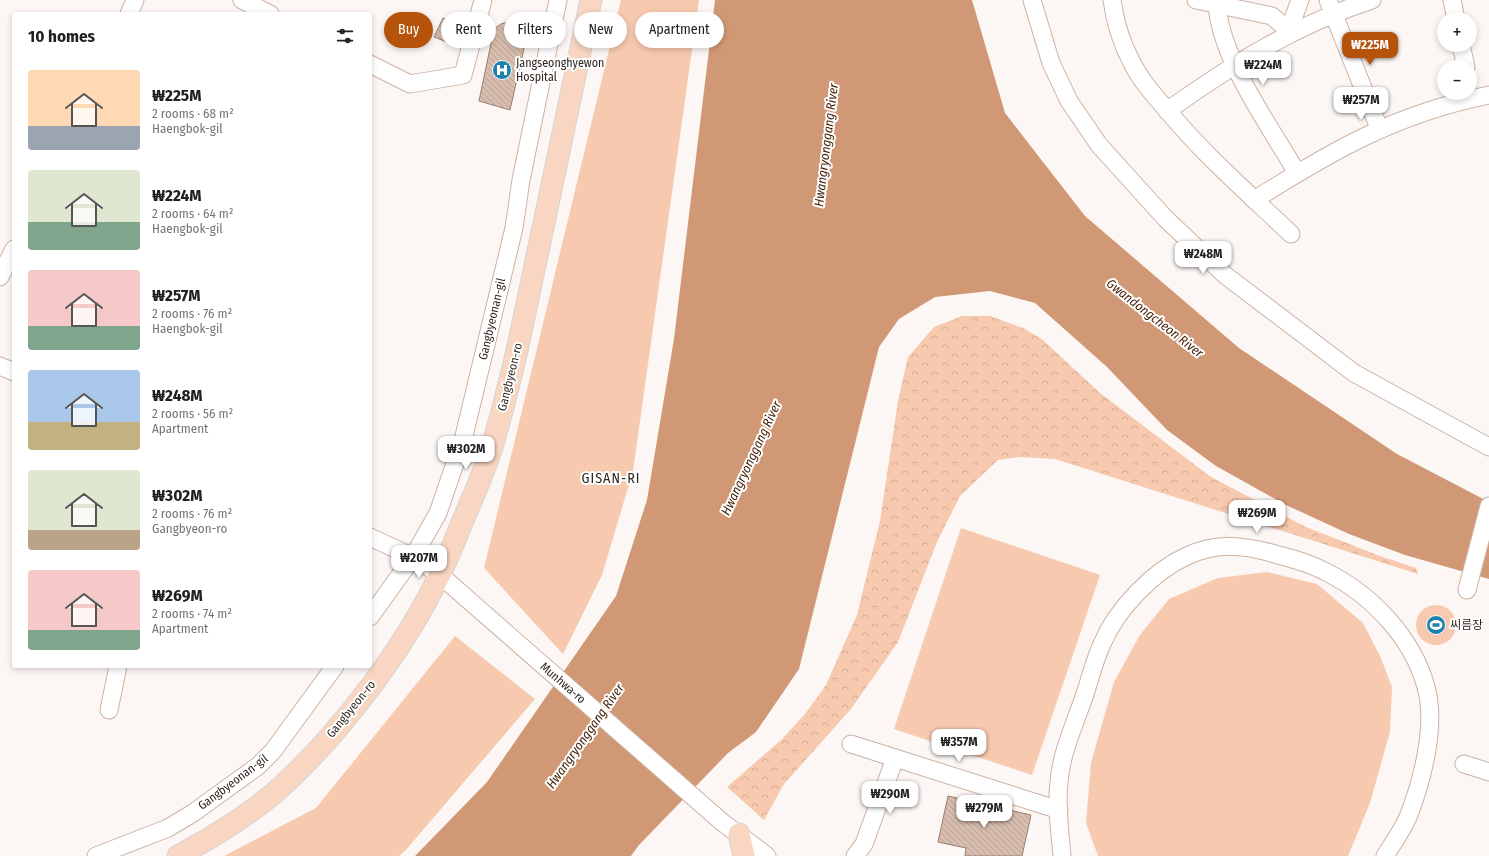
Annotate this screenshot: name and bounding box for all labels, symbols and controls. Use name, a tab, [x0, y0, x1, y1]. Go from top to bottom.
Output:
chip: Buy	[384, 12, 433, 48]
chip: Rent	[441, 12, 496, 48]
chip: Filters	[504, 12, 566, 48]
chip: New	[574, 12, 627, 48]
chip: Apartment	[635, 12, 724, 48]
map controls	[1437, 12, 1477, 100]
button: +	[1437, 12, 1477, 52]
icon: filters	[334, 25, 356, 47]
text: 10 homes	[28, 26, 95, 47]
pin: ₩225M	[1342, 32, 1398, 66]
text: ₩225M	[1351, 37, 1389, 52]
pin: ₩224M	[1235, 52, 1291, 86]
place label: Jangseonghyewon Hospital	[516, 56, 604, 84]
text: ₩224M	[1244, 57, 1282, 72]
hospital icon: Jangseonghyewon Hospital	[491, 59, 513, 81]
button: −	[1437, 60, 1477, 100]
water label: Hwangryonggang River	[811, 82, 841, 207]
text: ₩225M	[152, 85, 201, 106]
icon: home	[60, 86, 108, 134]
pin: ₩257M	[1333, 87, 1389, 121]
text: ₩257M	[1342, 92, 1380, 107]
text: 2 rooms · 68 m²	[152, 106, 234, 121]
text: Haengbok-gil	[152, 121, 223, 136]
text: ₩224M	[152, 185, 202, 206]
icon: home	[60, 186, 108, 234]
text: 2 rooms · 64 m²	[152, 206, 233, 221]
text: Haengbok-gil	[152, 221, 223, 236]
pin: ₩248M	[1175, 241, 1231, 275]
text: ₩248M	[1184, 246, 1222, 261]
water label: Gwandongcheon River	[1104, 276, 1207, 361]
street label: Gangbyeonan-gil	[476, 277, 508, 361]
text: ₩257M	[152, 285, 200, 306]
icon: home	[60, 286, 108, 334]
text: 2 rooms · 76 m²	[152, 306, 232, 321]
text: Haengbok-gil	[152, 321, 223, 336]
street label: Gangbyeon-ro	[495, 342, 525, 412]
text: ₩248M	[152, 385, 203, 406]
icon: home	[60, 386, 108, 434]
water label: Hwangryonggang River	[718, 398, 784, 517]
text: 2 rooms · 56 m²	[152, 406, 233, 421]
text: Apartment	[152, 421, 208, 436]
pin: ₩302M	[438, 436, 494, 470]
text: ₩302M	[447, 441, 485, 456]
district label: GISAN-RI	[582, 470, 640, 487]
text: ₩302M	[152, 485, 202, 506]
icon: home	[60, 486, 108, 534]
pin: ₩269M	[1229, 500, 1285, 534]
text: ₩269M	[1238, 505, 1276, 520]
text: 2 rooms · 76 m²	[152, 506, 232, 521]
text: Gangbyeon-ro	[152, 521, 227, 536]
pin: ₩207M	[391, 545, 447, 579]
text: ₩207M	[400, 550, 438, 565]
text: ₩269M	[152, 585, 203, 606]
icon: home	[60, 586, 108, 634]
text: 2 rooms · 74 m²	[152, 606, 232, 621]
sports icon: 씨름장	[1425, 614, 1447, 636]
place label: 씨름장	[1450, 618, 1483, 632]
text: Apartment	[152, 621, 208, 636]
street label: Munhwa-ro	[537, 660, 589, 706]
street label: Gangbyeon-ro	[324, 678, 378, 740]
water label: Hwangryonggang River	[543, 680, 627, 791]
pin: ₩357M	[931, 729, 987, 763]
text: ₩357M	[940, 734, 978, 749]
street label: Gangbyeonan-gil	[195, 751, 271, 813]
pin: ₩290M	[862, 781, 918, 815]
text: ₩290M	[870, 786, 910, 801]
pin: ₩279M	[956, 795, 1012, 829]
text: ₩279M	[965, 800, 1003, 815]

